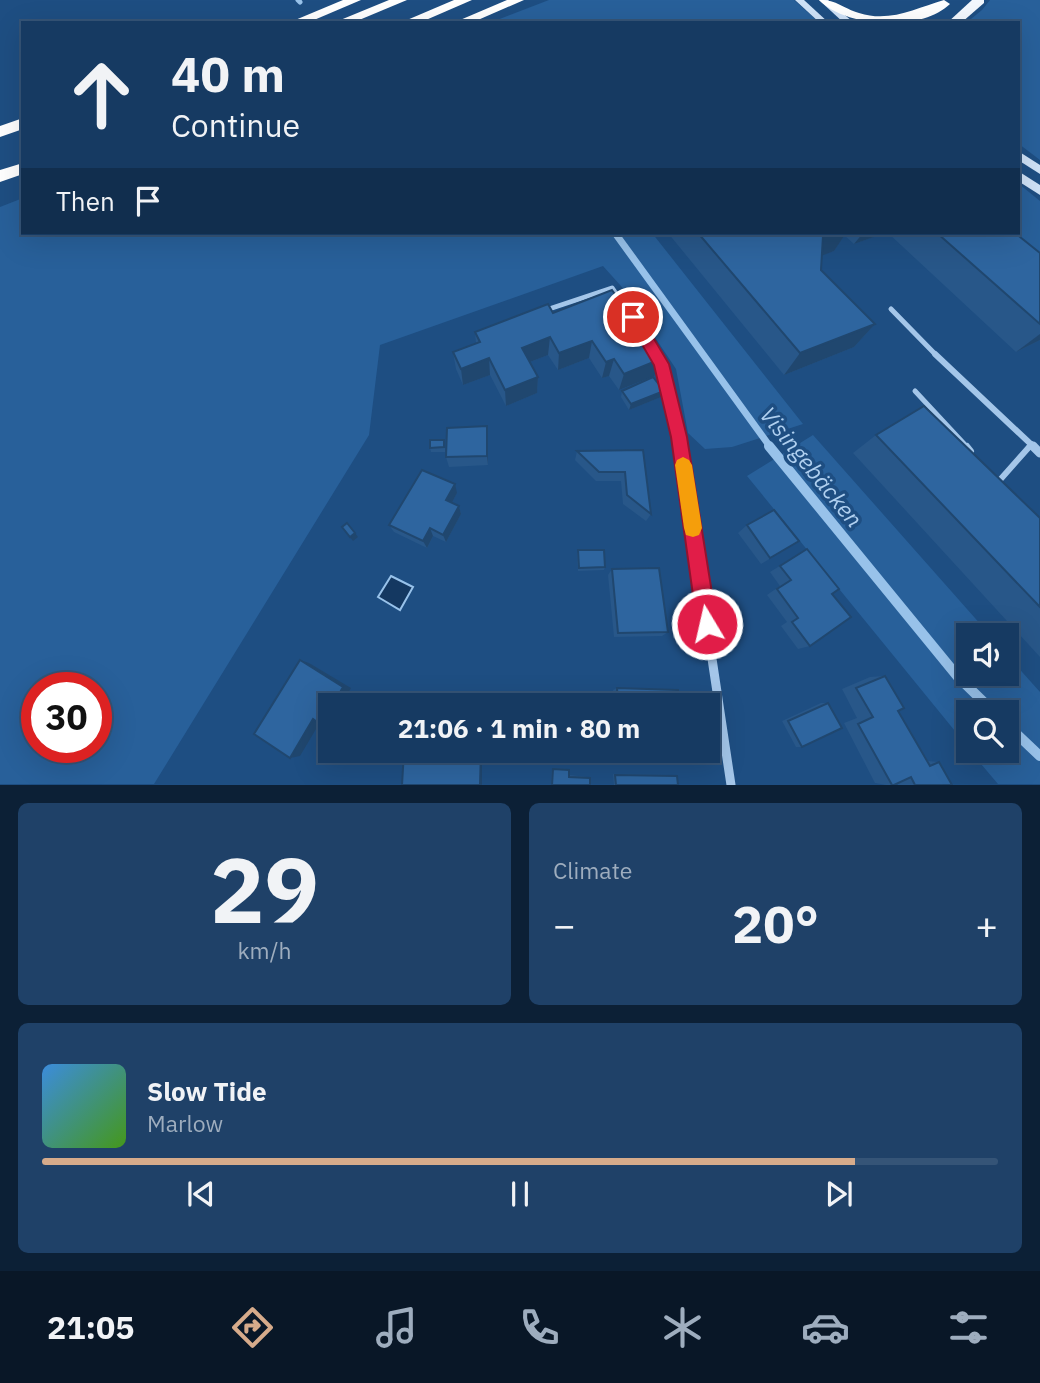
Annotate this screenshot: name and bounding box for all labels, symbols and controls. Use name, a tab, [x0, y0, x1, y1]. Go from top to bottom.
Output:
text: 40 m	[171, 42, 285, 105]
icon: ahead	[56, 49, 147, 140]
text: Continue	[171, 104, 300, 146]
icon: arrive	[129, 182, 167, 220]
text: Then	[56, 184, 115, 218]
pin	[603, 287, 663, 347]
icon: arrive	[614, 298, 652, 336]
water label: Visingebäcken	[754, 400, 870, 533]
position arrow	[670, 587, 744, 661]
map controls	[956, 623, 1019, 763]
button: sound	[956, 623, 1019, 686]
speed limit sign: 30	[21, 672, 112, 763]
button: search	[956, 700, 1019, 763]
text: 21:06 · 1 min · 80 m	[398, 711, 640, 745]
text: 29	[210, 830, 319, 948]
text: Climate	[553, 855, 632, 885]
text: 20°	[732, 890, 819, 957]
text: −	[553, 900, 576, 949]
text: +	[975, 900, 998, 949]
text: km/h	[237, 935, 292, 965]
text: Slow Tide	[147, 1074, 267, 1108]
text: Marlow	[147, 1108, 223, 1138]
icon: previous	[182, 1175, 220, 1213]
icon: pause	[501, 1175, 539, 1213]
icon: next	[820, 1175, 858, 1213]
icon: directions	[228, 1303, 277, 1352]
icon: music	[372, 1303, 421, 1352]
icon: phone	[515, 1303, 564, 1352]
icon: climate	[658, 1303, 707, 1352]
icon: car	[801, 1303, 850, 1352]
icon: filters	[944, 1303, 993, 1352]
text: 21:05	[47, 1306, 134, 1348]

